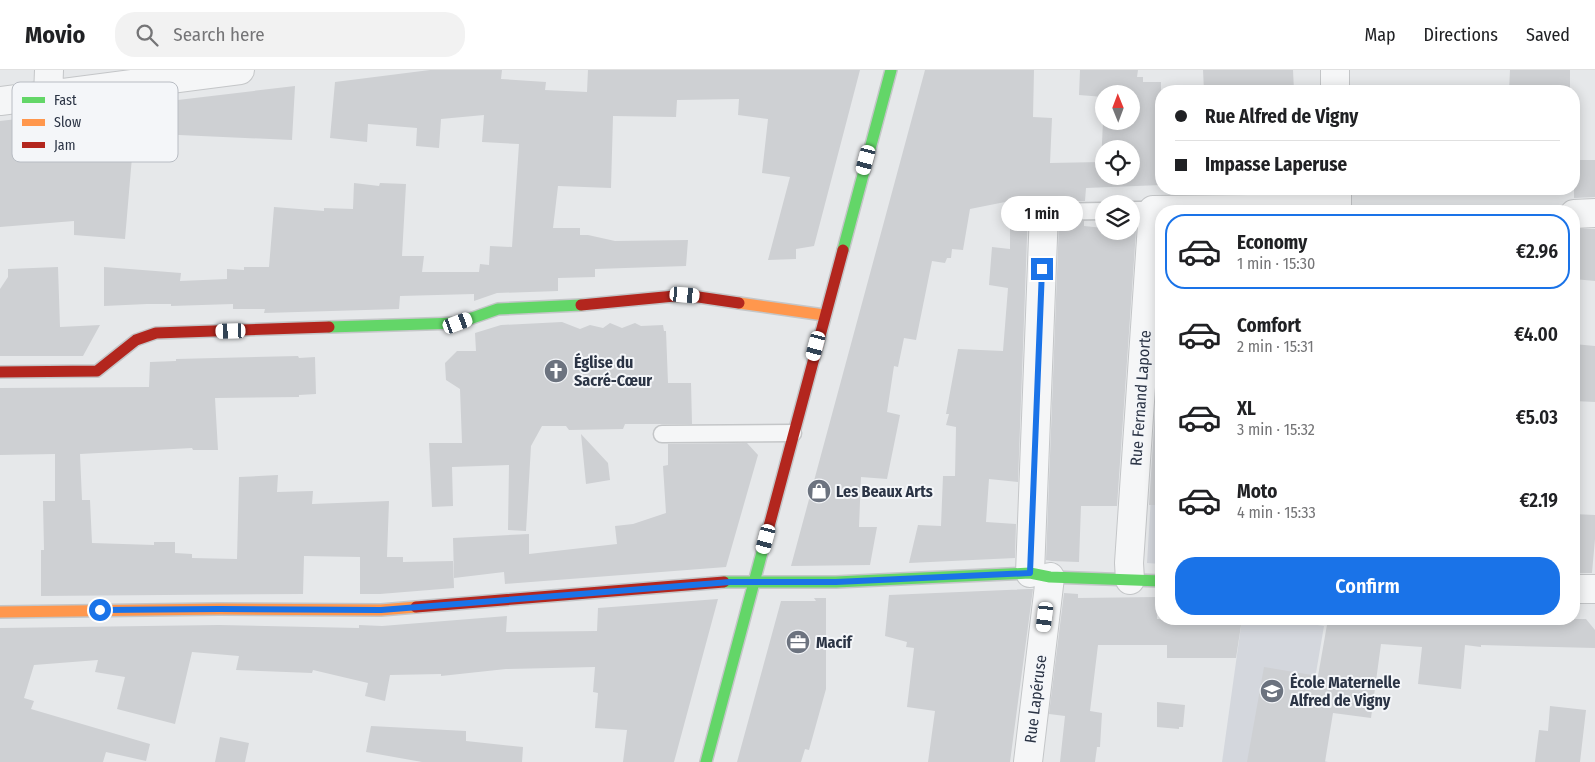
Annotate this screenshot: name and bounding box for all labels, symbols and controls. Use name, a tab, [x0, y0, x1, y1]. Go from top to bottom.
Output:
search box	[115, 12, 465, 57]
text: Movio	[25, 21, 85, 49]
icon: search	[133, 21, 161, 49]
text: Search here	[173, 23, 265, 46]
text: Map	[1364, 24, 1396, 46]
text: Directions	[1424, 24, 1498, 46]
text: Saved	[1526, 24, 1570, 46]
legend	[12, 82, 178, 162]
north arrow	[1095, 85, 1140, 130]
map controls	[1095, 85, 1140, 240]
text: Fast	[54, 92, 77, 109]
text: Rue Alfred de Vigny	[1205, 105, 1358, 128]
text: Slow	[54, 114, 81, 131]
text: Jam	[54, 137, 75, 154]
button: locate	[1095, 140, 1140, 185]
car	[854, 144, 877, 176]
text: Impasse Laperuse	[1205, 153, 1347, 176]
button: layers	[1095, 195, 1140, 240]
callout: 1 min	[1001, 196, 1083, 232]
text: 1 min	[1025, 204, 1059, 223]
icon: car	[1177, 229, 1222, 274]
text: Economy	[1237, 231, 1307, 254]
text: €2.96	[1516, 240, 1558, 263]
text: 1 min · 15:30	[1237, 254, 1315, 273]
route end	[1031, 258, 1053, 280]
car	[669, 286, 700, 304]
car	[441, 311, 474, 335]
icon: car	[1177, 312, 1222, 357]
text: Comfort	[1237, 314, 1301, 337]
car	[215, 323, 246, 339]
text: €4.00	[1514, 323, 1558, 346]
street label: Rue Fernand Laporte	[1126, 329, 1155, 467]
car	[804, 330, 827, 362]
text: 2 min · 15:31	[1237, 337, 1314, 356]
place label: Église du Sacré-Cœur	[574, 352, 652, 390]
church icon: Église du Sacré-Cœur	[543, 358, 569, 384]
icon: car	[1177, 395, 1222, 440]
text: XL	[1237, 397, 1256, 420]
text: €5.03	[1516, 406, 1558, 429]
text: 3 min · 15:32	[1237, 420, 1315, 439]
shop icon: Les Beaux Arts	[806, 478, 832, 504]
icon: car	[1177, 478, 1222, 523]
text: Moto	[1237, 480, 1277, 503]
place label: Les Beaux Arts	[836, 482, 933, 501]
text: €2.19	[1519, 489, 1558, 512]
text: 4 min · 15:33	[1237, 503, 1316, 522]
car	[754, 523, 777, 555]
button: Confirm	[1175, 557, 1560, 615]
route start	[89, 599, 111, 621]
car	[1035, 601, 1054, 633]
office icon: Macif	[785, 629, 811, 655]
place label: Macif	[816, 633, 854, 652]
street label: Rue Lapéruse	[1021, 654, 1050, 744]
place label: École Maternelle Alfred de Vigny	[1289, 672, 1400, 710]
school or university icon: École Maternelle Alfred de Vigny	[1259, 678, 1285, 704]

